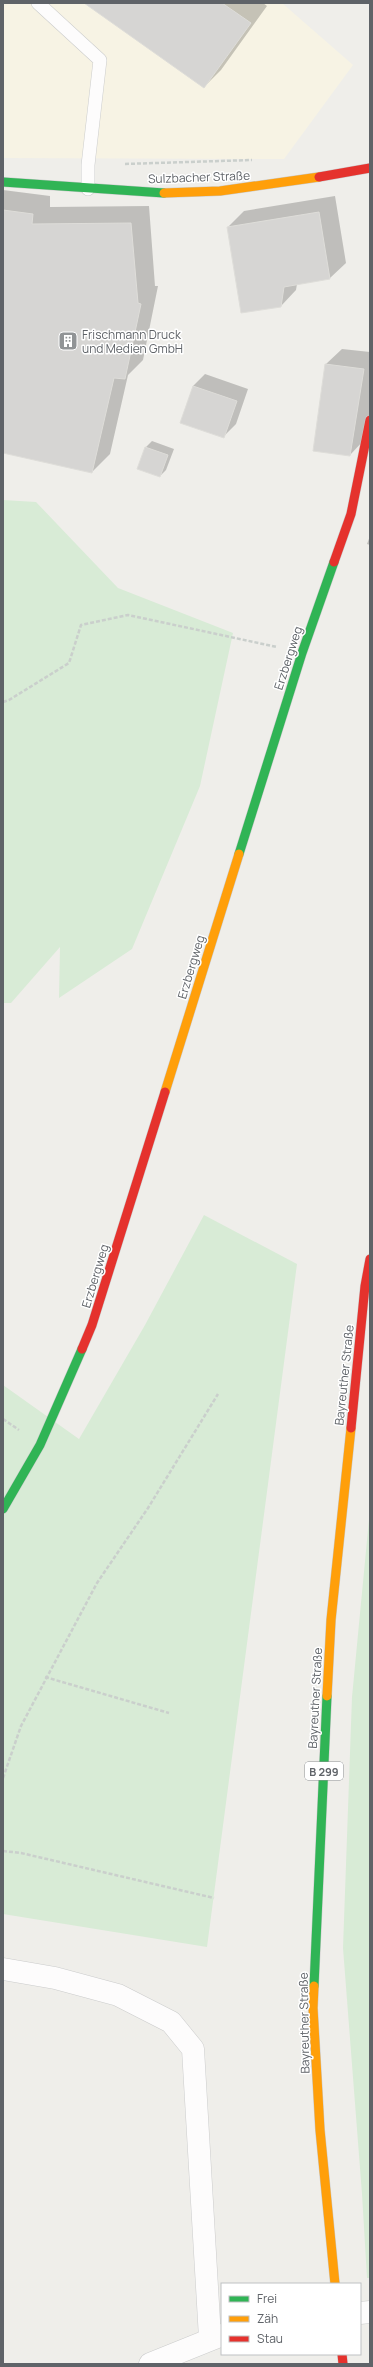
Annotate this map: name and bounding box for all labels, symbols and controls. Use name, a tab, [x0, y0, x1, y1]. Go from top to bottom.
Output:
street label: Sulzbacher Straße	[148, 167, 250, 187]
place label: Frischmann Druck und Medien GmbH	[82, 326, 183, 357]
building icon: Frischmann Druck und Medien GmbH	[57, 330, 79, 352]
street label: Erzbergweg	[270, 624, 306, 692]
street label: Erzbergweg	[173, 933, 209, 1001]
street label: Erzbergweg	[77, 1242, 113, 1310]
street label: Bayreuther Straße	[330, 1324, 358, 1426]
street label: Bayreuther Straße	[304, 1647, 326, 1749]
road number: B 299	[305, 1762, 343, 1780]
street label: Bayreuther Straße	[295, 1972, 313, 2074]
legend	[221, 2283, 361, 2355]
text: Frei	[257, 2290, 277, 2307]
text: Zäh	[257, 2310, 278, 2327]
text: Stau	[257, 2330, 283, 2347]

